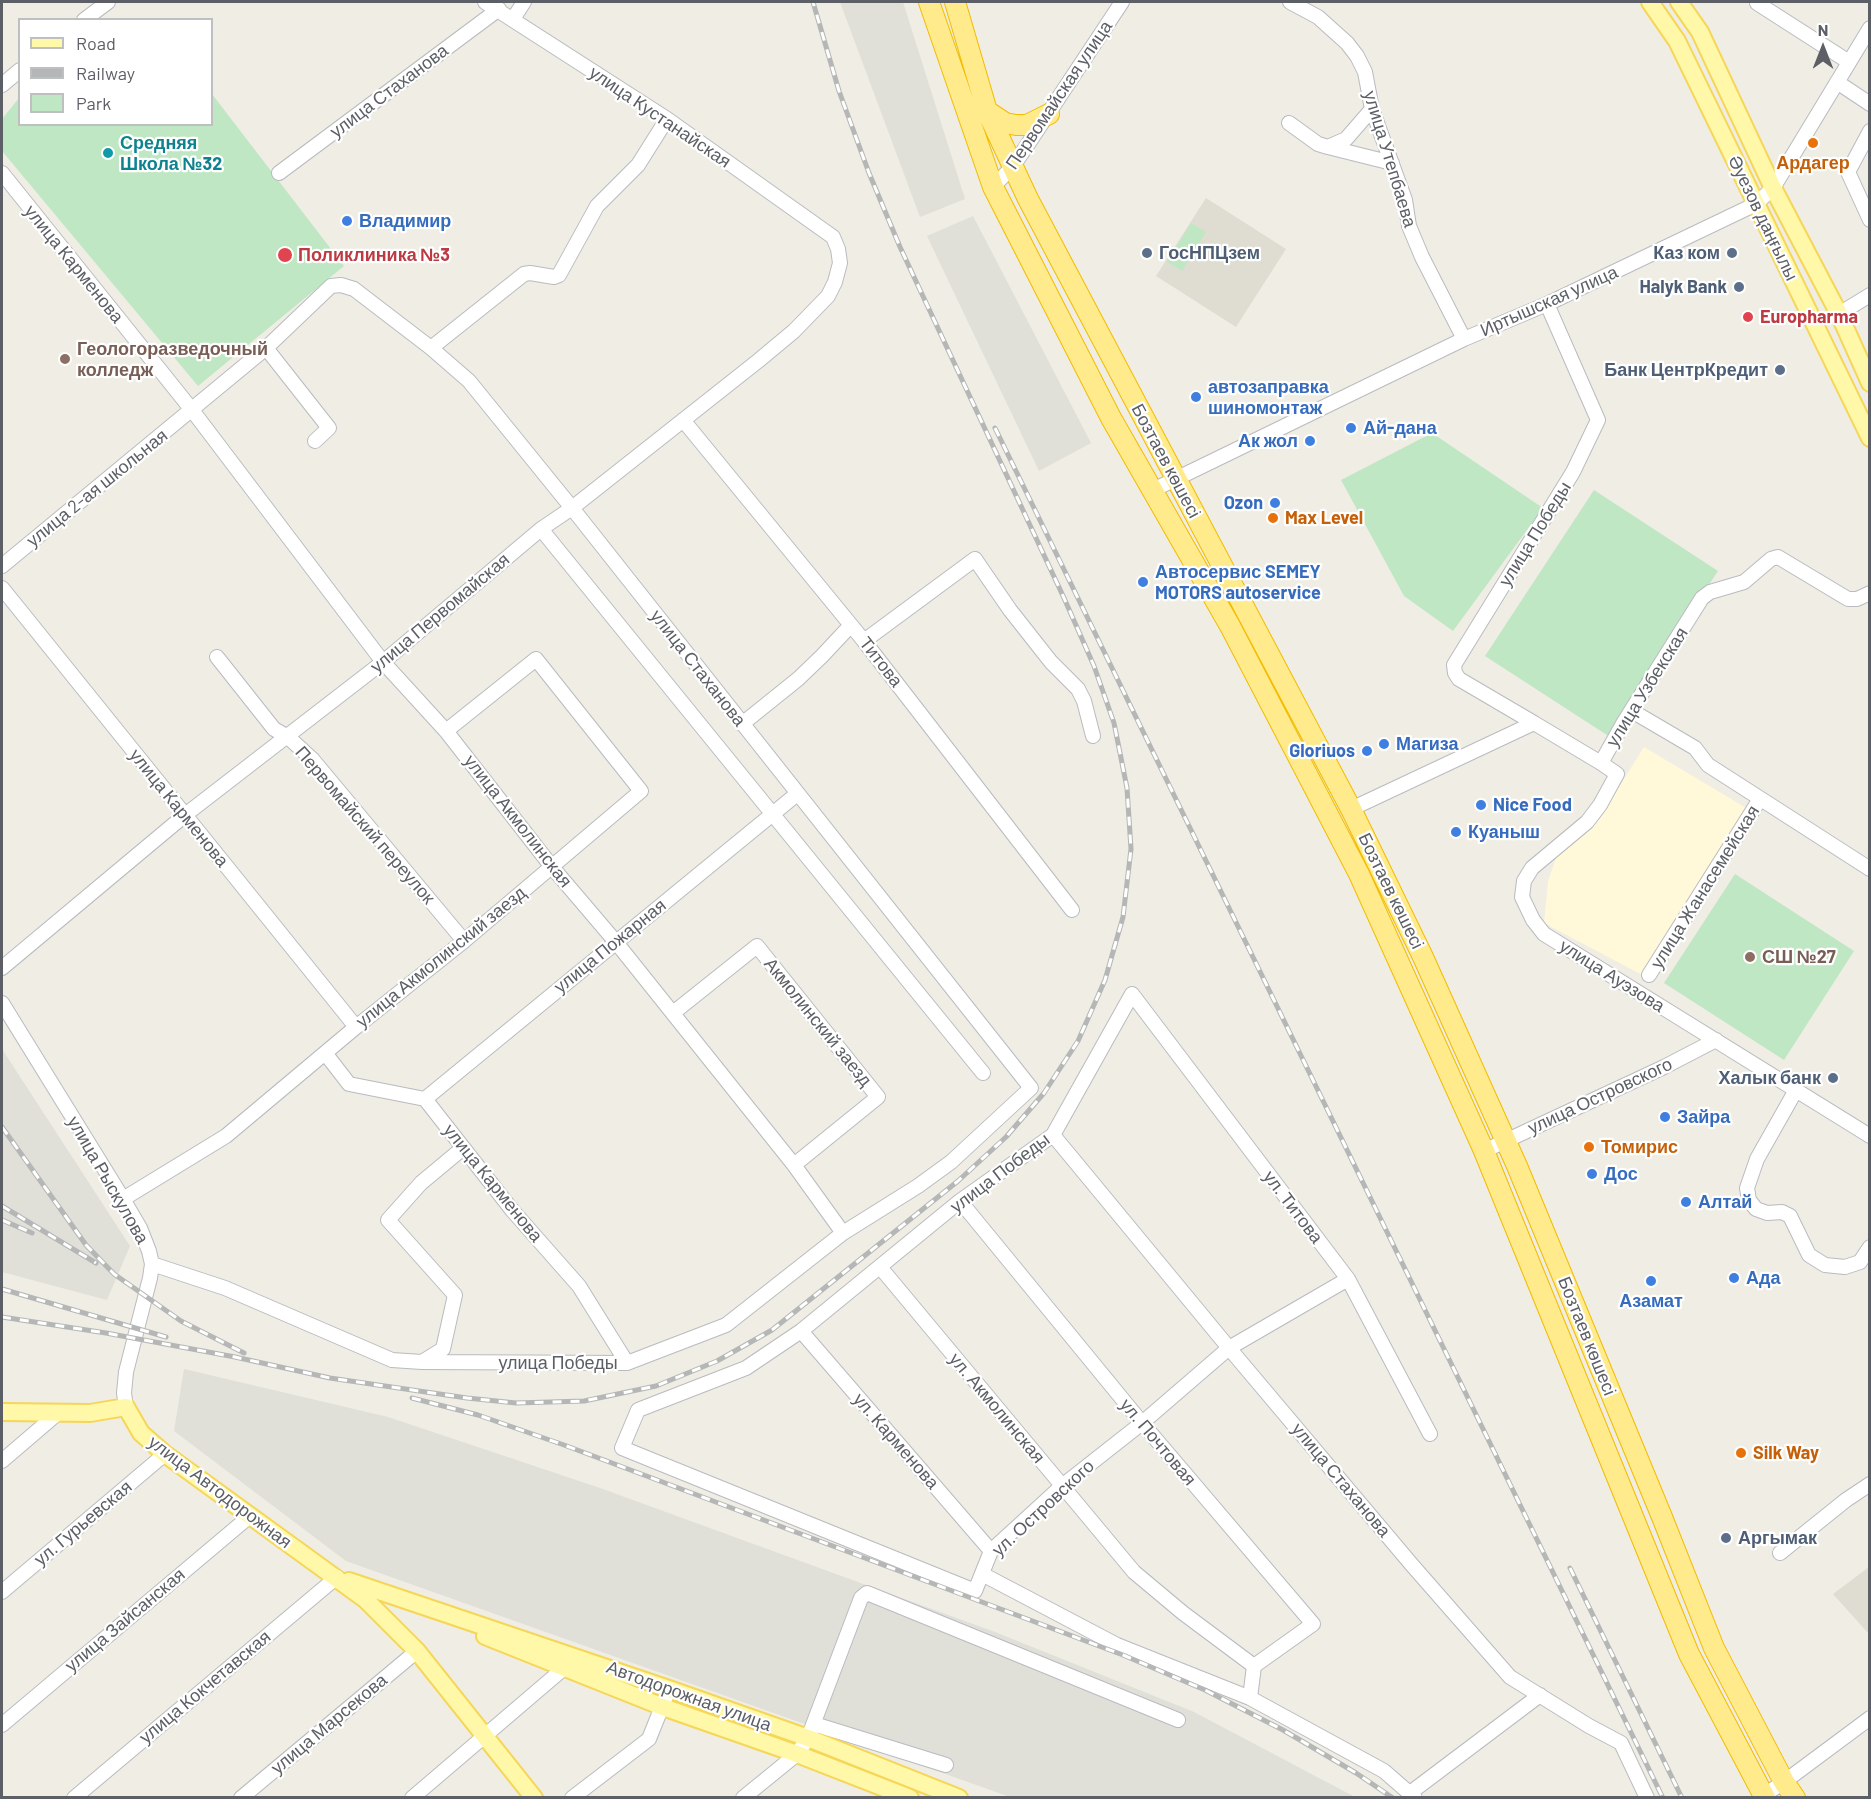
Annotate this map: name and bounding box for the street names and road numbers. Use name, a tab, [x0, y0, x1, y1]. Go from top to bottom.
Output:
street label: Первомайская улица	[1001, 16, 1117, 174]
street label: улица Стаханова	[326, 40, 452, 142]
street label: улица Кустанайская	[585, 62, 735, 172]
street label: улица Утепбаева	[1359, 88, 1421, 230]
street label: Әуезов даңғылы	[1723, 152, 1803, 284]
street label: улица Карменова	[20, 201, 128, 327]
street label: Иртышская улица	[1477, 261, 1621, 341]
street label: Бозтаев көшесі	[1127, 400, 1205, 522]
street label: улица 2-ая школьная	[22, 425, 172, 551]
street label: улица Победы	[1494, 478, 1576, 590]
street label: улица Первомайская	[366, 549, 514, 677]
street label: улица Стаханова	[646, 605, 750, 731]
street label: улица Узбекская	[1602, 623, 1692, 751]
street label: Титова	[855, 633, 907, 691]
street label: Первомайский переулок	[291, 742, 439, 908]
street label: улица Карменова	[125, 745, 233, 871]
street label: улица Акмолинская	[459, 750, 577, 892]
street label: улица Жанасемейская	[1646, 801, 1764, 973]
street label: Бозтаев көшесі	[1354, 829, 1428, 953]
street label: улица Акмолинский заезд	[352, 882, 530, 1032]
street label: улица Пожарная	[550, 894, 670, 998]
street label: улица Ауэзова	[1555, 935, 1669, 1017]
street label: Акмолинский заезд	[760, 953, 876, 1091]
street label: улица Островского	[1524, 1053, 1676, 1139]
street label: улица Рыскулова	[63, 1112, 153, 1248]
street label: улица Карменова	[439, 1120, 547, 1246]
street label: улица Победы	[946, 1129, 1054, 1217]
street label: ул. Титова	[1259, 1166, 1327, 1248]
street label: Бозтаев көшесі	[1553, 1273, 1621, 1399]
street label: ул. Акмолинская	[945, 1349, 1049, 1467]
street label: улица Победы	[498, 1352, 618, 1374]
street label: ул. Карменова	[849, 1389, 943, 1493]
street label: ул. Почтовая	[1115, 1394, 1201, 1490]
street label: улица Стаханова	[1287, 1419, 1395, 1541]
street label: улица Автодорожная	[144, 1431, 296, 1553]
street label: ул. Островского	[988, 1455, 1098, 1561]
street label: ул. Гурьевская	[30, 1476, 136, 1570]
street label: улица Зайсанская	[61, 1564, 189, 1676]
street label: улица Кокчетавская	[135, 1626, 275, 1748]
street label: Автодорожная улица	[604, 1656, 774, 1736]
street label: улица Марсекова	[267, 1669, 391, 1779]

